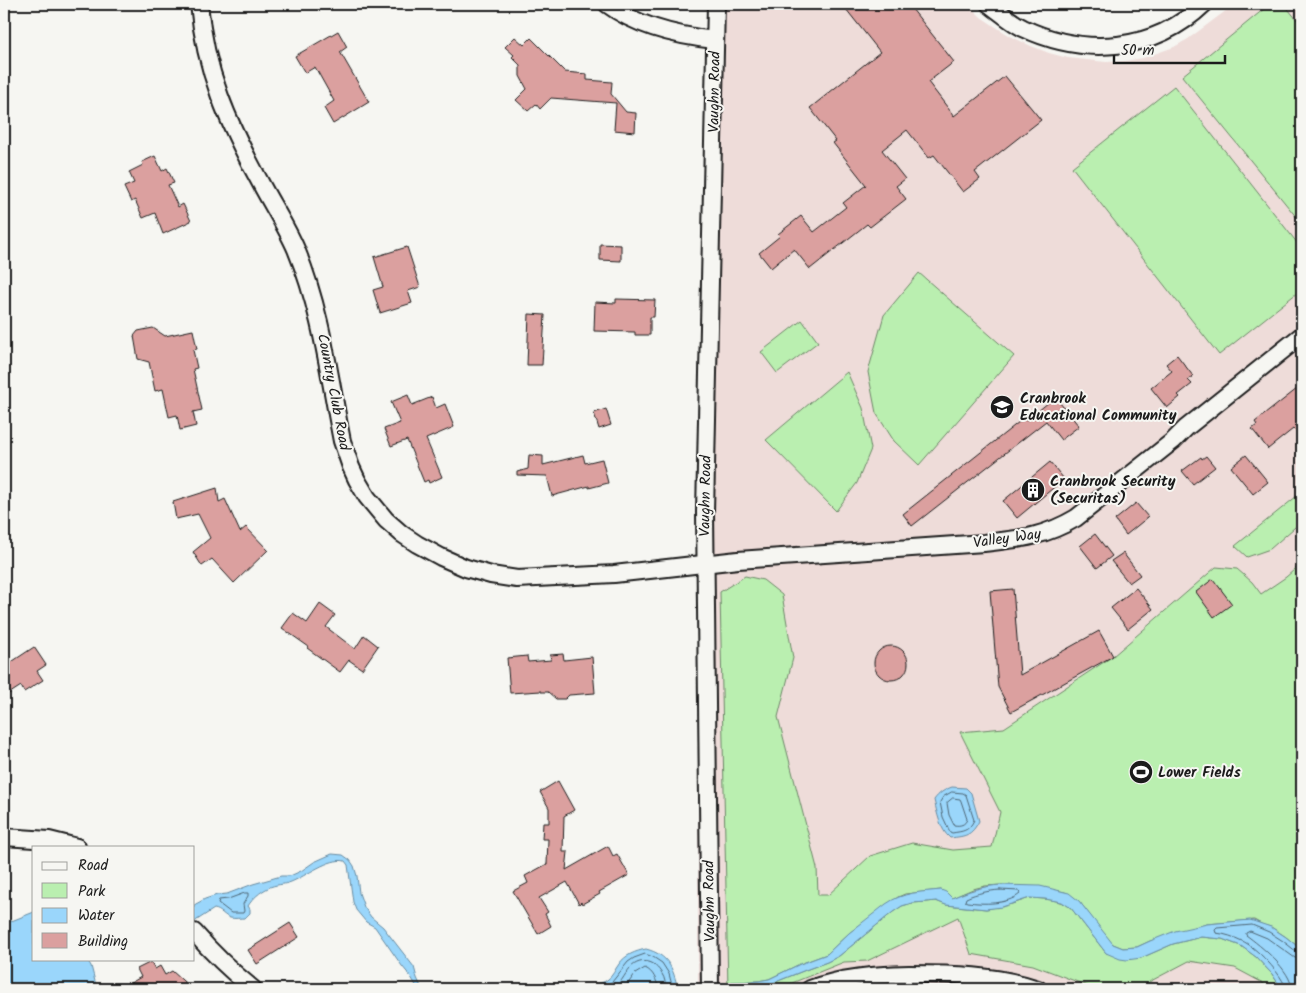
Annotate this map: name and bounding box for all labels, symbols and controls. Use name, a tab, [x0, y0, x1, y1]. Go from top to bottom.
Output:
scale bar	[1114, 32, 1225, 64]
text: 50 m	[1121, 39, 1155, 63]
street label: Vaughn Road	[702, 51, 728, 133]
street label: Country Club Road	[310, 332, 356, 453]
place label: Cranbrook Educational Community	[1020, 387, 1177, 428]
school or university icon: Cranbrook Educational Community	[989, 394, 1015, 420]
street label: Vaughn Road	[693, 455, 719, 537]
place label: Cranbrook Security (Securitas)	[1050, 470, 1176, 511]
building icon: Cranbrook Security (Securitas)	[1020, 477, 1046, 503]
street label: Valley Way	[972, 522, 1043, 556]
sports icon: Lower Fields	[1128, 759, 1154, 785]
place label: Lower Fields	[1158, 761, 1241, 785]
legend	[32, 846, 195, 960]
text: Road	[78, 854, 109, 878]
street label: Vaughn Road	[697, 860, 723, 942]
text: Park	[78, 880, 106, 904]
text: Water	[78, 904, 115, 928]
text: Building	[78, 930, 128, 954]

